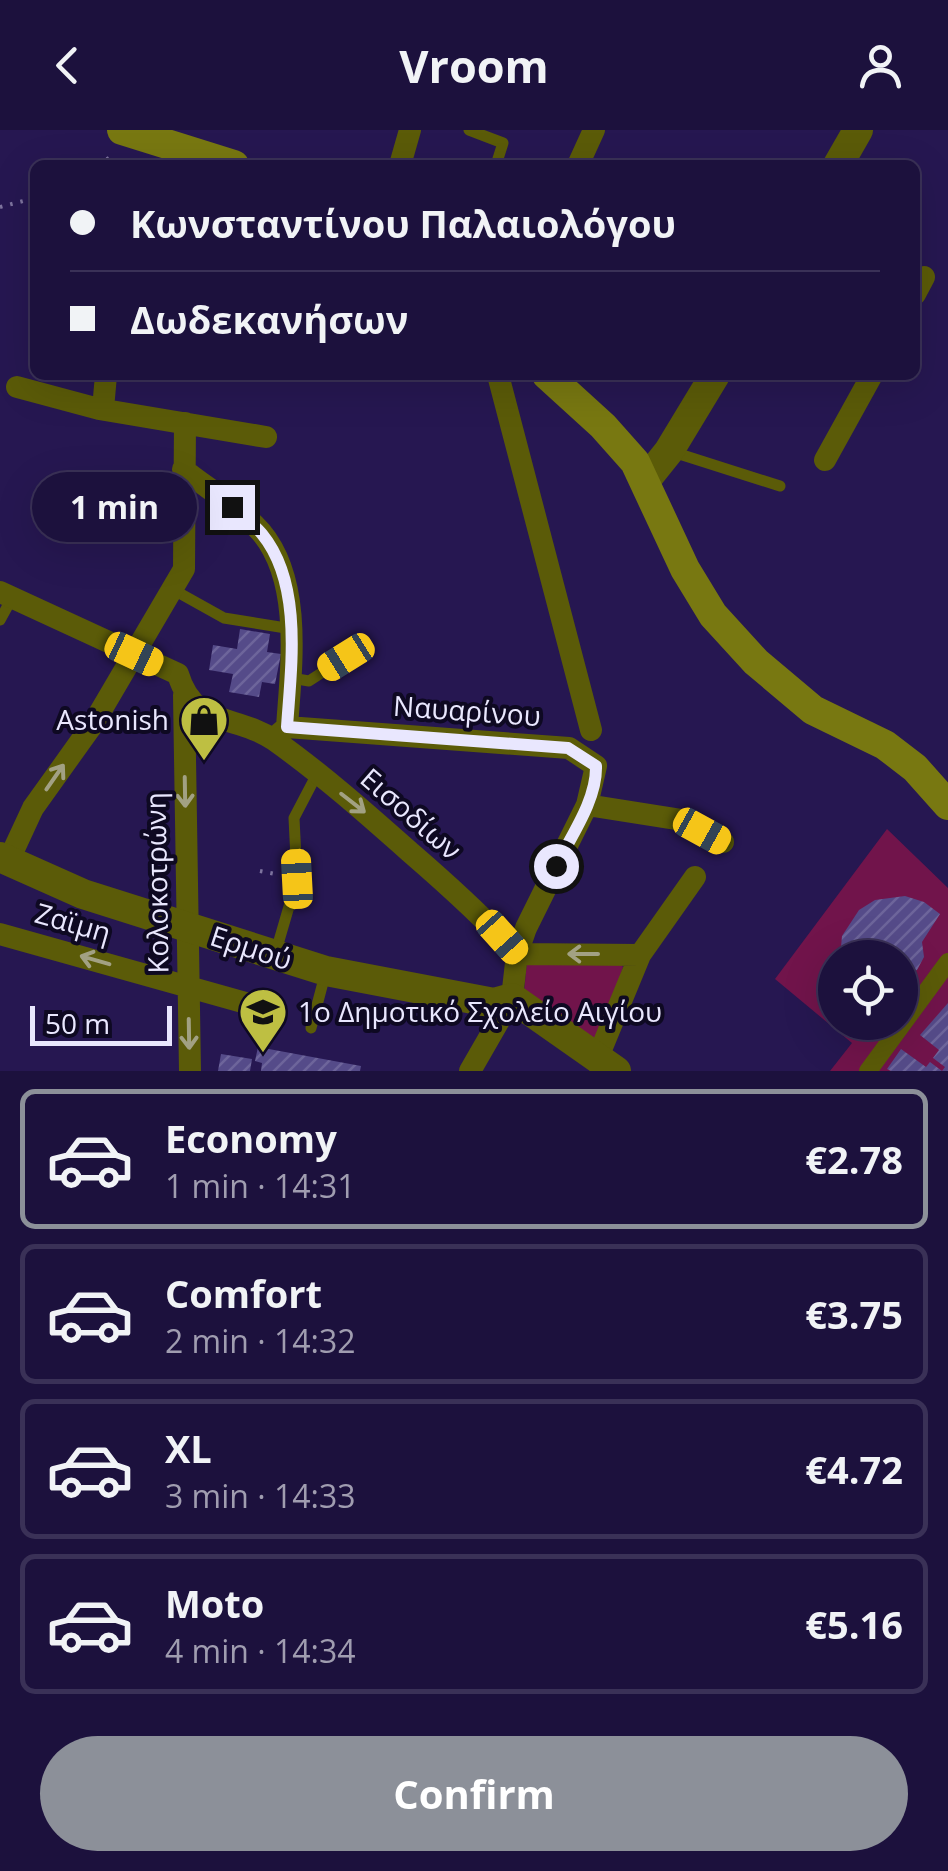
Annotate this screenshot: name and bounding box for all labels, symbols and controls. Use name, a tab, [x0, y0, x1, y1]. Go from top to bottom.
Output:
text: Vroom	[399, 35, 549, 96]
icon: back	[40, 38, 95, 93]
icon: person	[853, 38, 908, 93]
text: Κωνσταντίνου Παλαιολόγου	[130, 197, 676, 249]
text: Δωδεκανήσων	[130, 293, 408, 345]
callout: 1 min	[32, 472, 197, 542]
text: 1 min	[70, 485, 159, 528]
route end	[210, 485, 255, 530]
car	[100, 628, 168, 680]
car	[313, 628, 379, 686]
street label: Ναυαρίνου	[392, 686, 542, 734]
shop icon: Astonish	[178, 694, 230, 762]
place label: Astonish	[56, 700, 169, 738]
street label: Εισοδίων	[353, 759, 470, 868]
one-way arrow	[44, 764, 65, 792]
one-way arrow	[176, 776, 195, 808]
street label: Κολοκοτρώνη	[135, 792, 177, 974]
one-way arrow	[339, 792, 366, 813]
car	[668, 803, 736, 859]
route start	[534, 844, 579, 889]
car	[280, 848, 314, 910]
street label: Ζαϊμη	[31, 893, 116, 951]
car	[471, 905, 533, 969]
street label: Ερμού	[206, 916, 297, 978]
map controls	[818, 940, 918, 1040]
button: locate	[818, 940, 918, 1040]
one-way arrow	[567, 944, 600, 964]
one-way arrow	[79, 950, 111, 968]
school or university icon: 1o Δημοτικό Σχολείο Αιγίου	[237, 986, 289, 1054]
place label: 1o Δημοτικό Σχολείο Αιγίου	[298, 992, 662, 1030]
scale bar	[30, 1001, 172, 1046]
text: 50 m	[45, 1004, 110, 1042]
one-way arrow	[180, 1018, 199, 1050]
text: Economy	[165, 1112, 337, 1164]
icon: car	[45, 1114, 135, 1204]
text: €2.78	[805, 1133, 903, 1185]
text: 1 min · 14:31	[165, 1164, 356, 1207]
text: Comfort	[165, 1267, 322, 1319]
icon: car	[45, 1269, 135, 1359]
text: €3.75	[805, 1288, 903, 1340]
text: 2 min · 14:32	[165, 1319, 356, 1362]
text: XL	[165, 1422, 212, 1474]
icon: car	[45, 1424, 135, 1514]
text: €4.72	[805, 1443, 903, 1495]
text: 3 min · 14:33	[165, 1474, 356, 1517]
text: Moto	[165, 1577, 264, 1629]
icon: car	[45, 1579, 135, 1669]
text: €5.16	[805, 1598, 903, 1650]
text: 4 min · 14:34	[165, 1629, 356, 1672]
button: Confirm	[40, 1736, 908, 1851]

